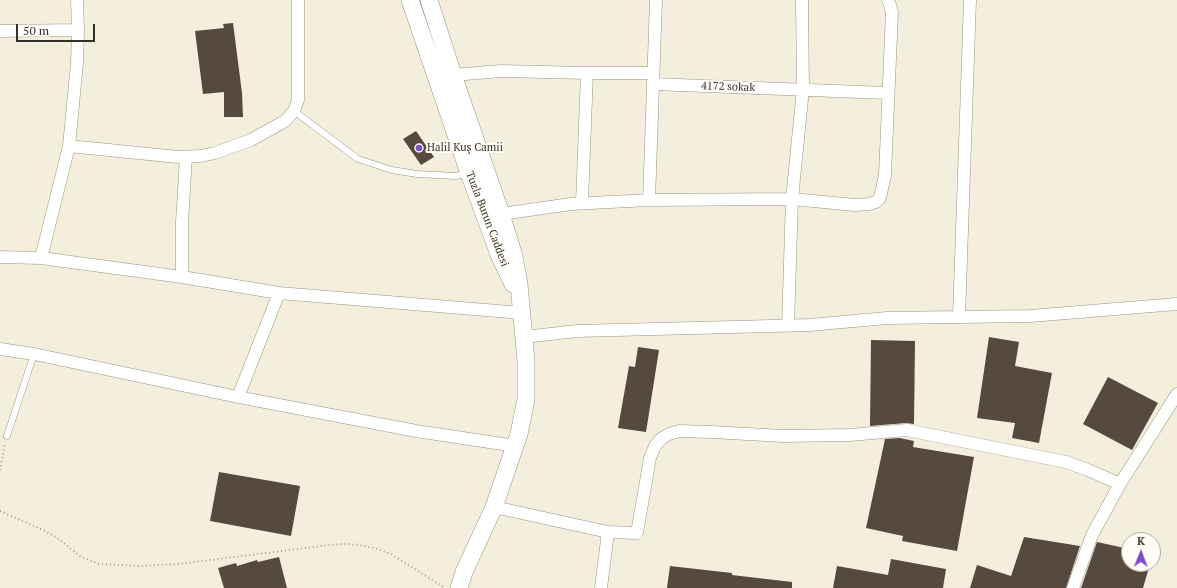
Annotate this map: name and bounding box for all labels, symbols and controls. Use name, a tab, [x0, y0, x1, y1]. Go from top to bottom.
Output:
scale bar	[18, 16, 97, 42]
text: 50 m	[23, 23, 49, 38]
street label: 4172 sokak	[701, 79, 755, 95]
place label: Halil Kuş Camii	[427, 141, 503, 155]
marker: Halil Kuş Camii	[414, 143, 424, 153]
street label: Tuzla Burun Caddesi	[463, 169, 511, 269]
north arrow	[1121, 532, 1161, 572]
text: K	[1137, 534, 1145, 548]

